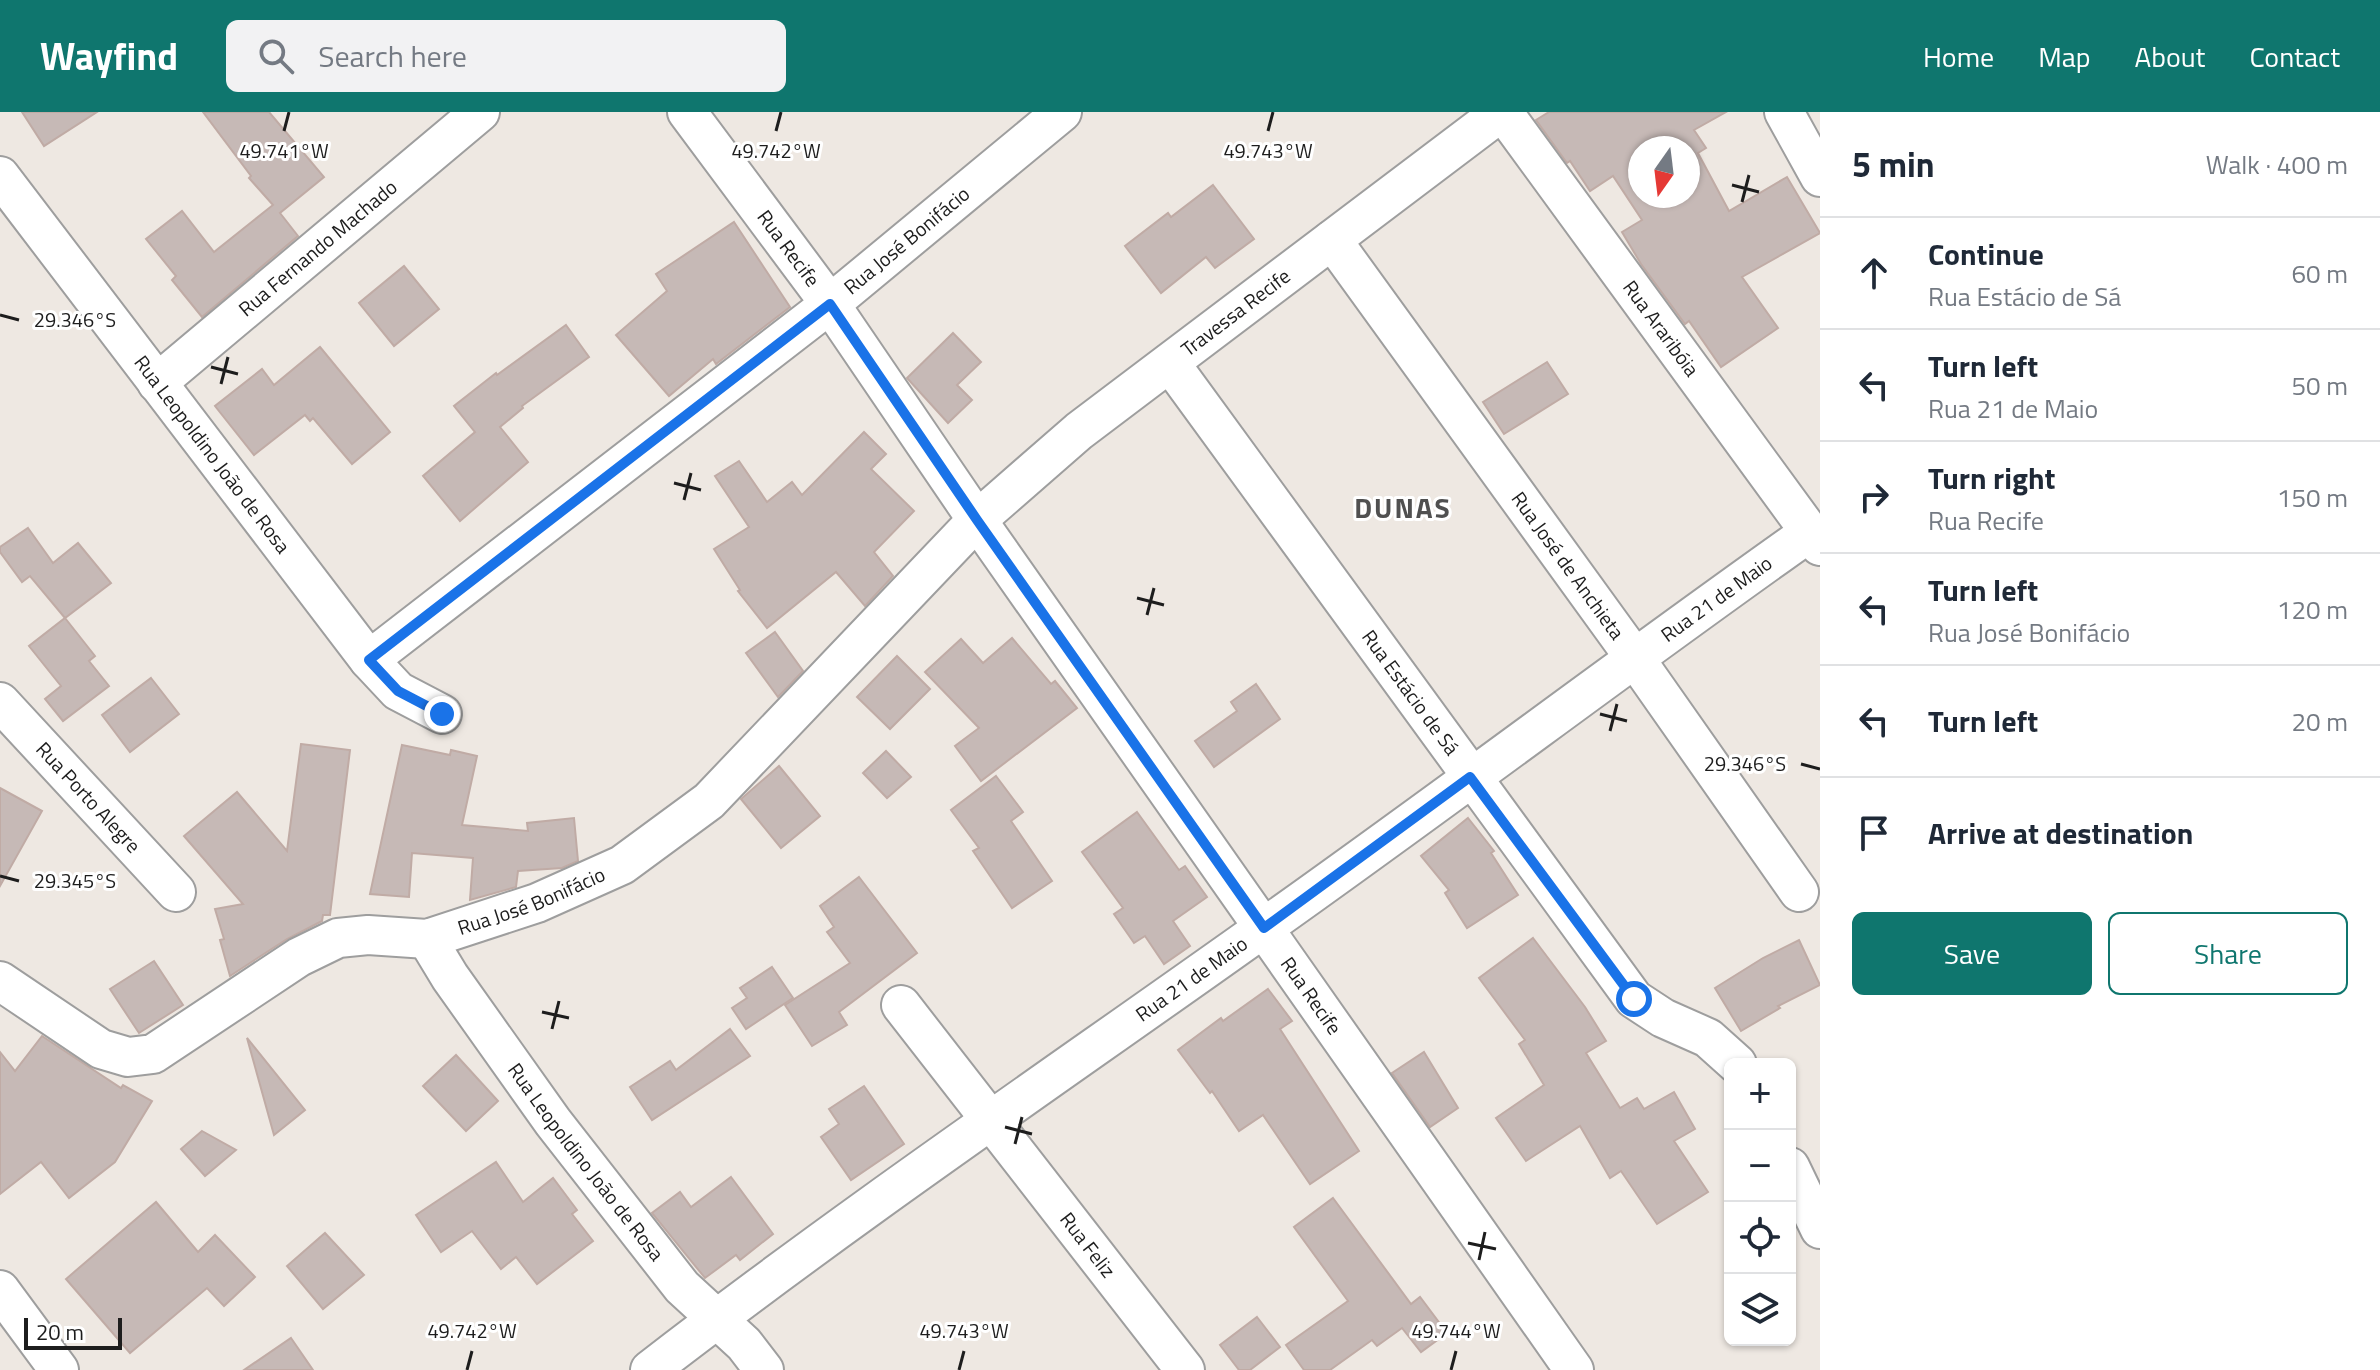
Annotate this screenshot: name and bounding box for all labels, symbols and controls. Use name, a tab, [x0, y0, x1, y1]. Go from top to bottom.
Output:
search box	[226, 20, 786, 92]
text: Wayfind	[40, 27, 178, 85]
text: Search here	[318, 33, 467, 79]
icon: search	[254, 34, 298, 78]
text: Home	[1923, 35, 1994, 78]
text: Map	[2038, 35, 2091, 78]
text: About	[2135, 35, 2205, 78]
text: Contact	[2249, 35, 2340, 78]
text: 49.741°W	[239, 135, 329, 166]
text: 49.742°W	[731, 135, 821, 166]
text: 49.743°W	[1223, 135, 1313, 166]
north arrow	[1628, 136, 1700, 208]
text: 5 min	[1852, 138, 1935, 190]
text: Walk · 400 m	[2206, 145, 2348, 184]
street label: Rua Fernando Machado	[231, 172, 404, 324]
street label: Rua José Bonifácio	[836, 179, 976, 302]
street label: Rua Recife	[750, 203, 828, 293]
text: Continue	[1928, 231, 2044, 277]
icon: ahead	[1852, 251, 1896, 295]
text: 60 m	[2291, 254, 2348, 293]
street label: Travessa Recife	[1174, 261, 1297, 364]
street label: Rua Araribóia	[1616, 273, 1707, 383]
text: Rua Estácio de Sá	[1928, 277, 2121, 316]
text: 29.346°S	[34, 304, 116, 335]
text: Turn left	[1928, 343, 2038, 389]
street label: Rua Leopoldino João de Rosa	[127, 348, 298, 560]
icon: left	[1852, 363, 1896, 407]
text: 50 m	[2291, 366, 2348, 405]
text: Rua 21 de Maio	[1928, 389, 2098, 428]
text: Turn right	[1928, 455, 2056, 501]
icon: right	[1852, 475, 1896, 519]
text: 150 m	[2277, 478, 2348, 517]
street label: Rua José de Anchieta	[1504, 485, 1632, 646]
district label: DUNAS	[1354, 486, 1452, 529]
text: Rua Recife	[1928, 501, 2044, 540]
street label: Rua 21 de Maio	[1654, 548, 1778, 650]
text: Turn left	[1928, 567, 2038, 613]
icon: left	[1852, 587, 1896, 631]
text: 120 m	[2277, 590, 2348, 629]
text: Rua José Bonifácio	[1928, 613, 2130, 652]
street label: Rua Estácio de Sá	[1354, 623, 1467, 762]
route end	[424, 696, 460, 732]
text: Turn left	[1928, 698, 2038, 744]
icon: left	[1852, 699, 1896, 743]
text: 20 m	[2291, 702, 2348, 741]
street label: Rua Porto Alegre	[29, 734, 148, 860]
text: 29.346°S	[1704, 748, 1786, 779]
text: Arrive at destination	[1928, 810, 2193, 856]
icon: arrive	[1852, 811, 1896, 855]
street label: Rua José Bonifácio	[453, 859, 610, 943]
text: 29.345°S	[34, 865, 116, 896]
button: Save	[1852, 912, 2092, 995]
button: Share	[2108, 912, 2348, 995]
street label: Rua 21 de Maio	[1129, 928, 1254, 1029]
street label: Rua Recife	[1273, 950, 1350, 1041]
route start	[1616, 981, 1652, 1017]
street label: Rua Leopoldino João de Rosa	[501, 1056, 672, 1267]
map controls	[1724, 1058, 1796, 1346]
button: +	[1724, 1058, 1796, 1130]
button: −	[1724, 1130, 1796, 1202]
button: locate	[1724, 1202, 1796, 1274]
street label: Rua Feliz	[1053, 1205, 1124, 1284]
button: layers	[1724, 1274, 1796, 1346]
scale bar	[24, 1314, 122, 1350]
text: 20 m	[36, 1315, 84, 1349]
text: 49.742°W	[427, 1315, 517, 1346]
text: 49.743°W	[919, 1315, 1009, 1346]
text: 49.744°W	[1411, 1315, 1501, 1346]

